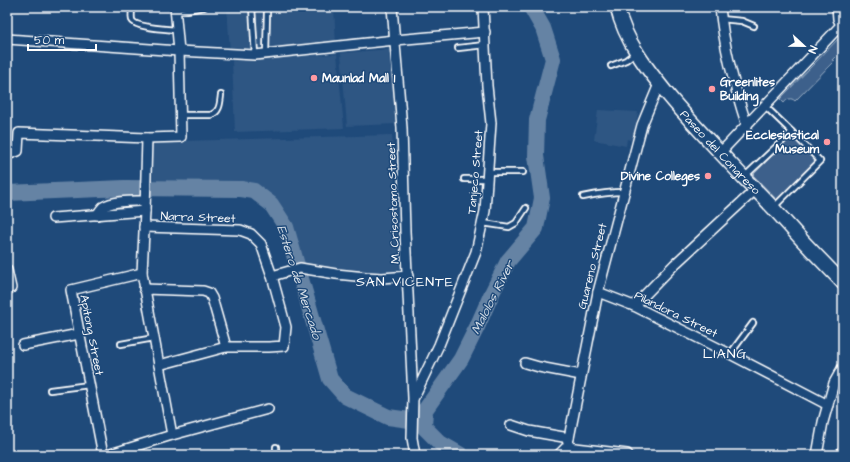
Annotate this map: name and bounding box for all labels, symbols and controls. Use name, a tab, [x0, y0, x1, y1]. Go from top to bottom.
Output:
scale bar	[28, 26, 96, 52]
north arrow	[784, 26, 824, 66]
text: 50 m	[34, 32, 65, 49]
text: N	[805, 44, 821, 56]
place label: Maunlad Mall 1	[322, 70, 396, 87]
marker: Maunlad Mall 1	[309, 73, 319, 83]
place label: Greenlites Building	[720, 74, 775, 107]
marker: Greenlites Building	[707, 84, 717, 94]
street label: Paseo del Congreso	[676, 106, 764, 199]
place label: Ecclesiastical Museum	[746, 127, 820, 158]
street label: Tanjeco Street	[463, 129, 488, 215]
marker: Ecclesiastical Museum	[822, 137, 832, 147]
street label: M. Crisostomo Street	[383, 142, 404, 264]
place label: Divine Colleges	[621, 168, 700, 187]
marker: Divine Colleges	[703, 171, 713, 181]
street label: Narra Street	[160, 208, 236, 227]
street label: Guareno Street	[574, 221, 611, 311]
water label: Estero de Mercado	[272, 223, 326, 343]
water label: Malolos River	[467, 256, 520, 337]
district label: SAN VICENTE	[356, 272, 454, 292]
street label: Pilandora Street	[631, 287, 720, 342]
street label: Apitong Street	[74, 293, 108, 377]
district label: LIANG	[703, 344, 747, 364]

